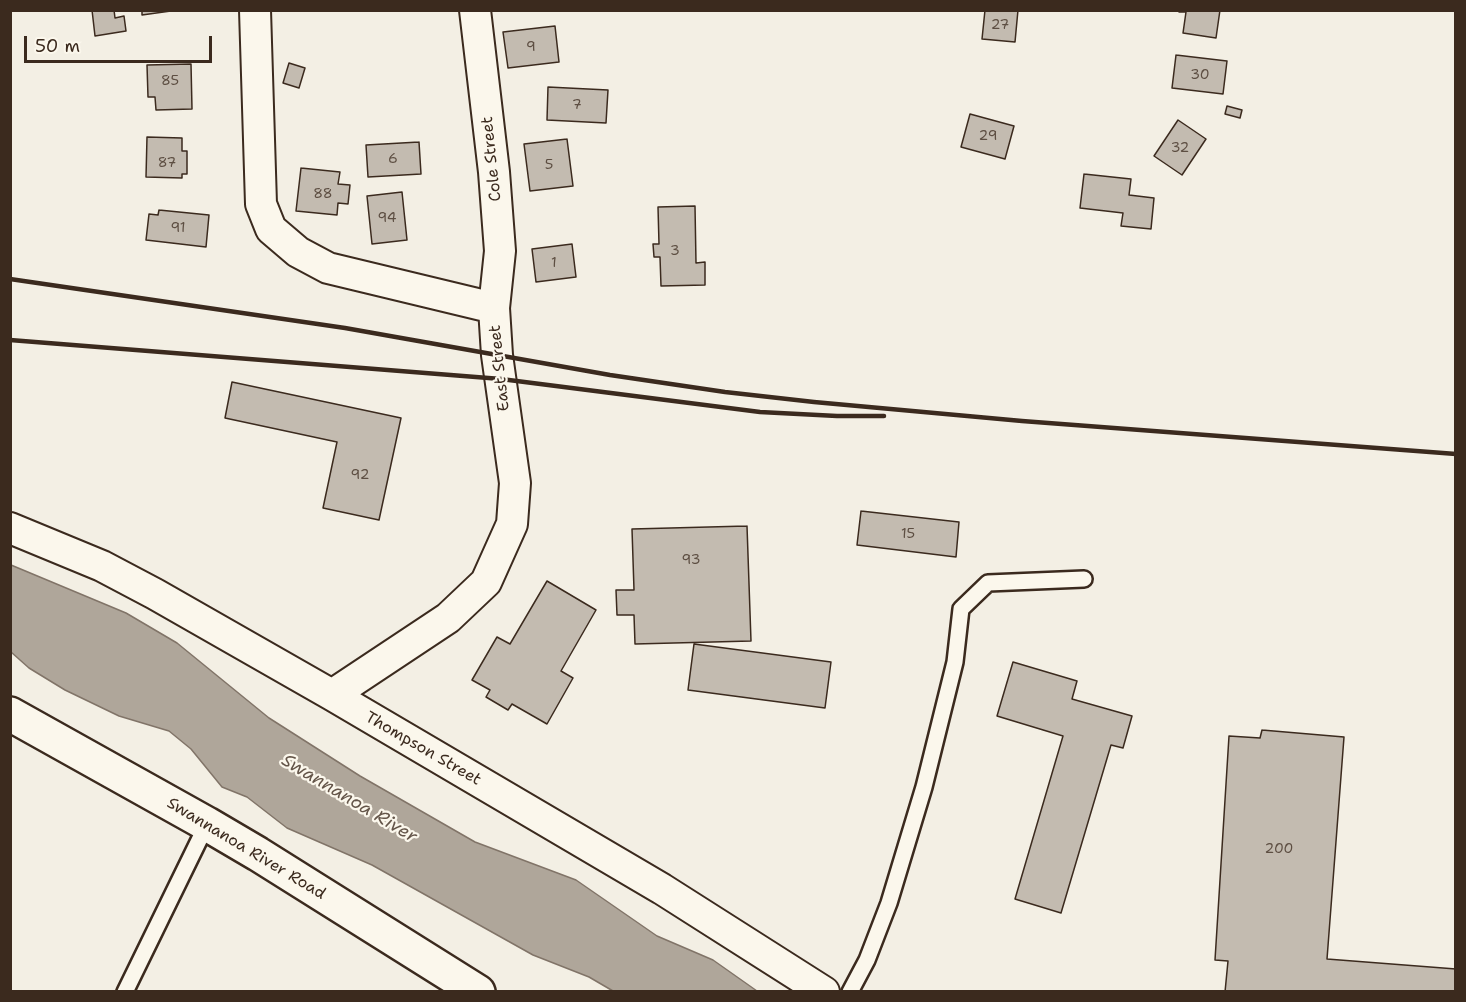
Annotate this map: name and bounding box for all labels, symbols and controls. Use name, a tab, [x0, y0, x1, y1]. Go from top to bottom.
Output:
house number: 27	[991, 17, 1009, 33]
scale bar	[27, 24, 214, 62]
text: 50 m	[35, 34, 80, 58]
house number: 9	[526, 39, 536, 55]
house number: 30	[1190, 67, 1210, 83]
house number: 85	[161, 73, 179, 89]
house number: 7	[572, 97, 582, 113]
street label: Cole Street	[478, 116, 506, 202]
house number: 29	[979, 128, 997, 144]
house number: 32	[1171, 140, 1189, 156]
house number: 6	[388, 151, 398, 167]
house number: 87	[158, 155, 176, 171]
house number: 5	[545, 157, 553, 173]
house number: 88	[313, 186, 333, 202]
house number: 94	[377, 210, 397, 226]
house number: 91	[170, 220, 186, 236]
house number: 3	[670, 243, 680, 259]
house number: 1	[551, 255, 557, 271]
street label: East Street	[486, 324, 514, 412]
house number: 92	[351, 467, 369, 483]
house number: 15	[901, 526, 915, 542]
house number: 93	[682, 552, 700, 568]
street label: Thompson Street	[362, 708, 484, 790]
water label: Swannanoa River	[277, 750, 421, 848]
street label: Swannanoa River Road	[163, 794, 329, 904]
house number: 200	[1265, 841, 1293, 857]

